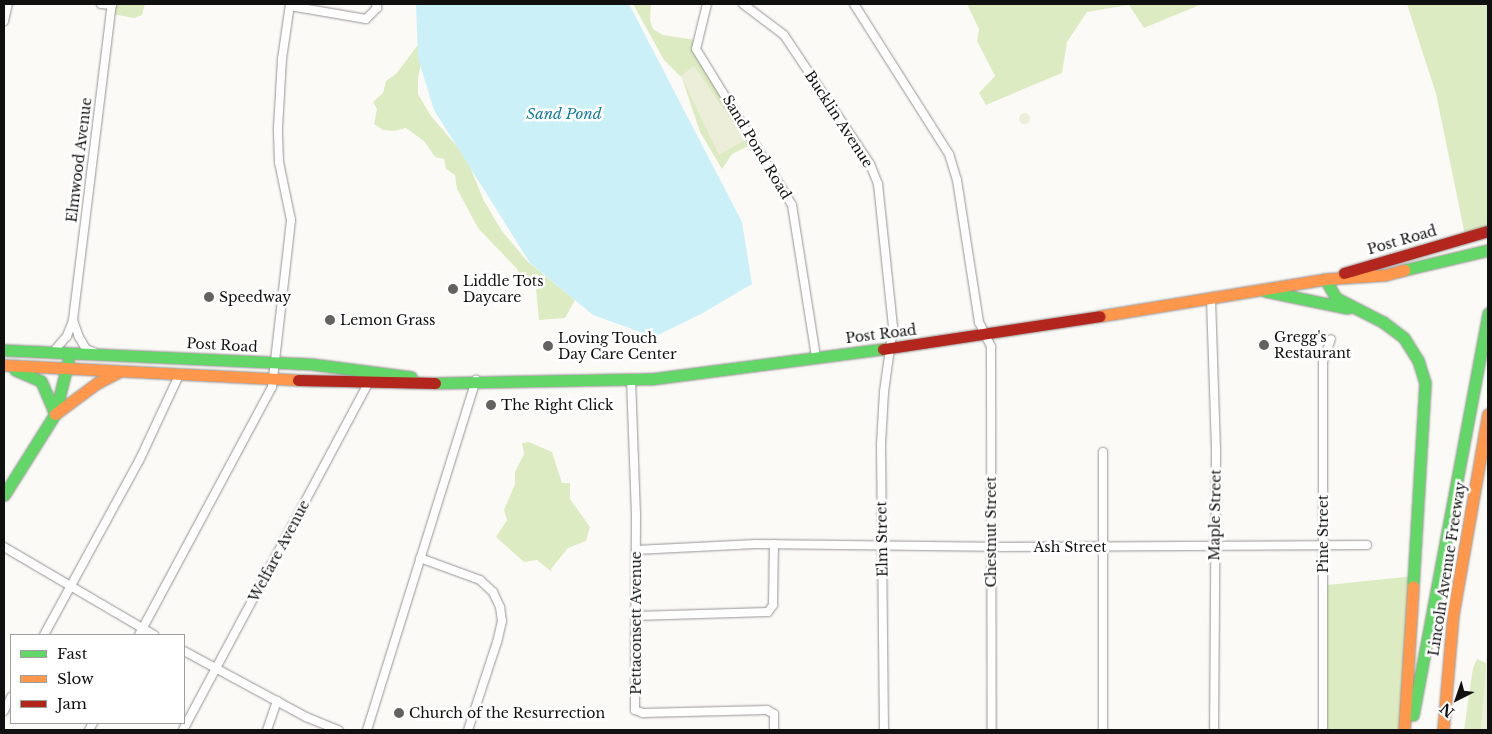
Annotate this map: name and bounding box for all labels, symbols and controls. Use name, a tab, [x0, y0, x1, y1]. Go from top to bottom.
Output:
street label: Bucklin Avenue	[801, 67, 877, 171]
street label: Sand Pond Road	[719, 92, 795, 202]
street label: Elmwood Avenue	[63, 96, 95, 224]
water label: Sand Pond	[526, 105, 602, 123]
street label: Post Road	[1365, 222, 1439, 258]
place label: Liddle Tots Daycare	[463, 273, 544, 306]
marker: Liddle Tots Daycare	[447, 283, 459, 295]
place label: Speedway	[219, 289, 291, 305]
marker: Speedway	[203, 291, 215, 303]
place label: Lemon Grass	[340, 312, 435, 328]
marker: Lemon Grass	[324, 314, 336, 326]
street label: Post Road	[845, 321, 917, 347]
place label: Gregg's Restaurant	[1274, 329, 1351, 362]
place label: Loving Touch Day Care Center	[558, 330, 677, 362]
street label: Post Road	[186, 335, 258, 355]
marker: Gregg's Restaurant	[1258, 339, 1270, 351]
marker: Loving Touch Day Care Center	[542, 340, 554, 352]
place label: The Right Click	[501, 397, 614, 413]
marker: The Right Click	[485, 399, 497, 411]
street label: Maple Street	[1206, 469, 1224, 561]
street label: Chestnut Street	[983, 477, 999, 587]
street label: Lincoln Avenue Freeway	[1425, 480, 1469, 658]
street label: Pine Street	[1315, 495, 1331, 573]
street label: Welfare Avenue	[245, 497, 313, 605]
street label: Elm Street	[873, 501, 891, 577]
street label: Ash Street	[1034, 539, 1106, 555]
street label: Pettaconsett Avenue	[628, 551, 644, 695]
legend	[10, 634, 185, 724]
text: Fast	[57, 644, 87, 663]
text: Slow	[57, 669, 94, 688]
north arrow	[1432, 674, 1482, 724]
text: Jam	[57, 694, 87, 713]
text: N	[1436, 699, 1458, 721]
place label: Church of the Resurrection	[409, 705, 605, 721]
marker: Church of the Resurrection	[393, 707, 405, 719]

